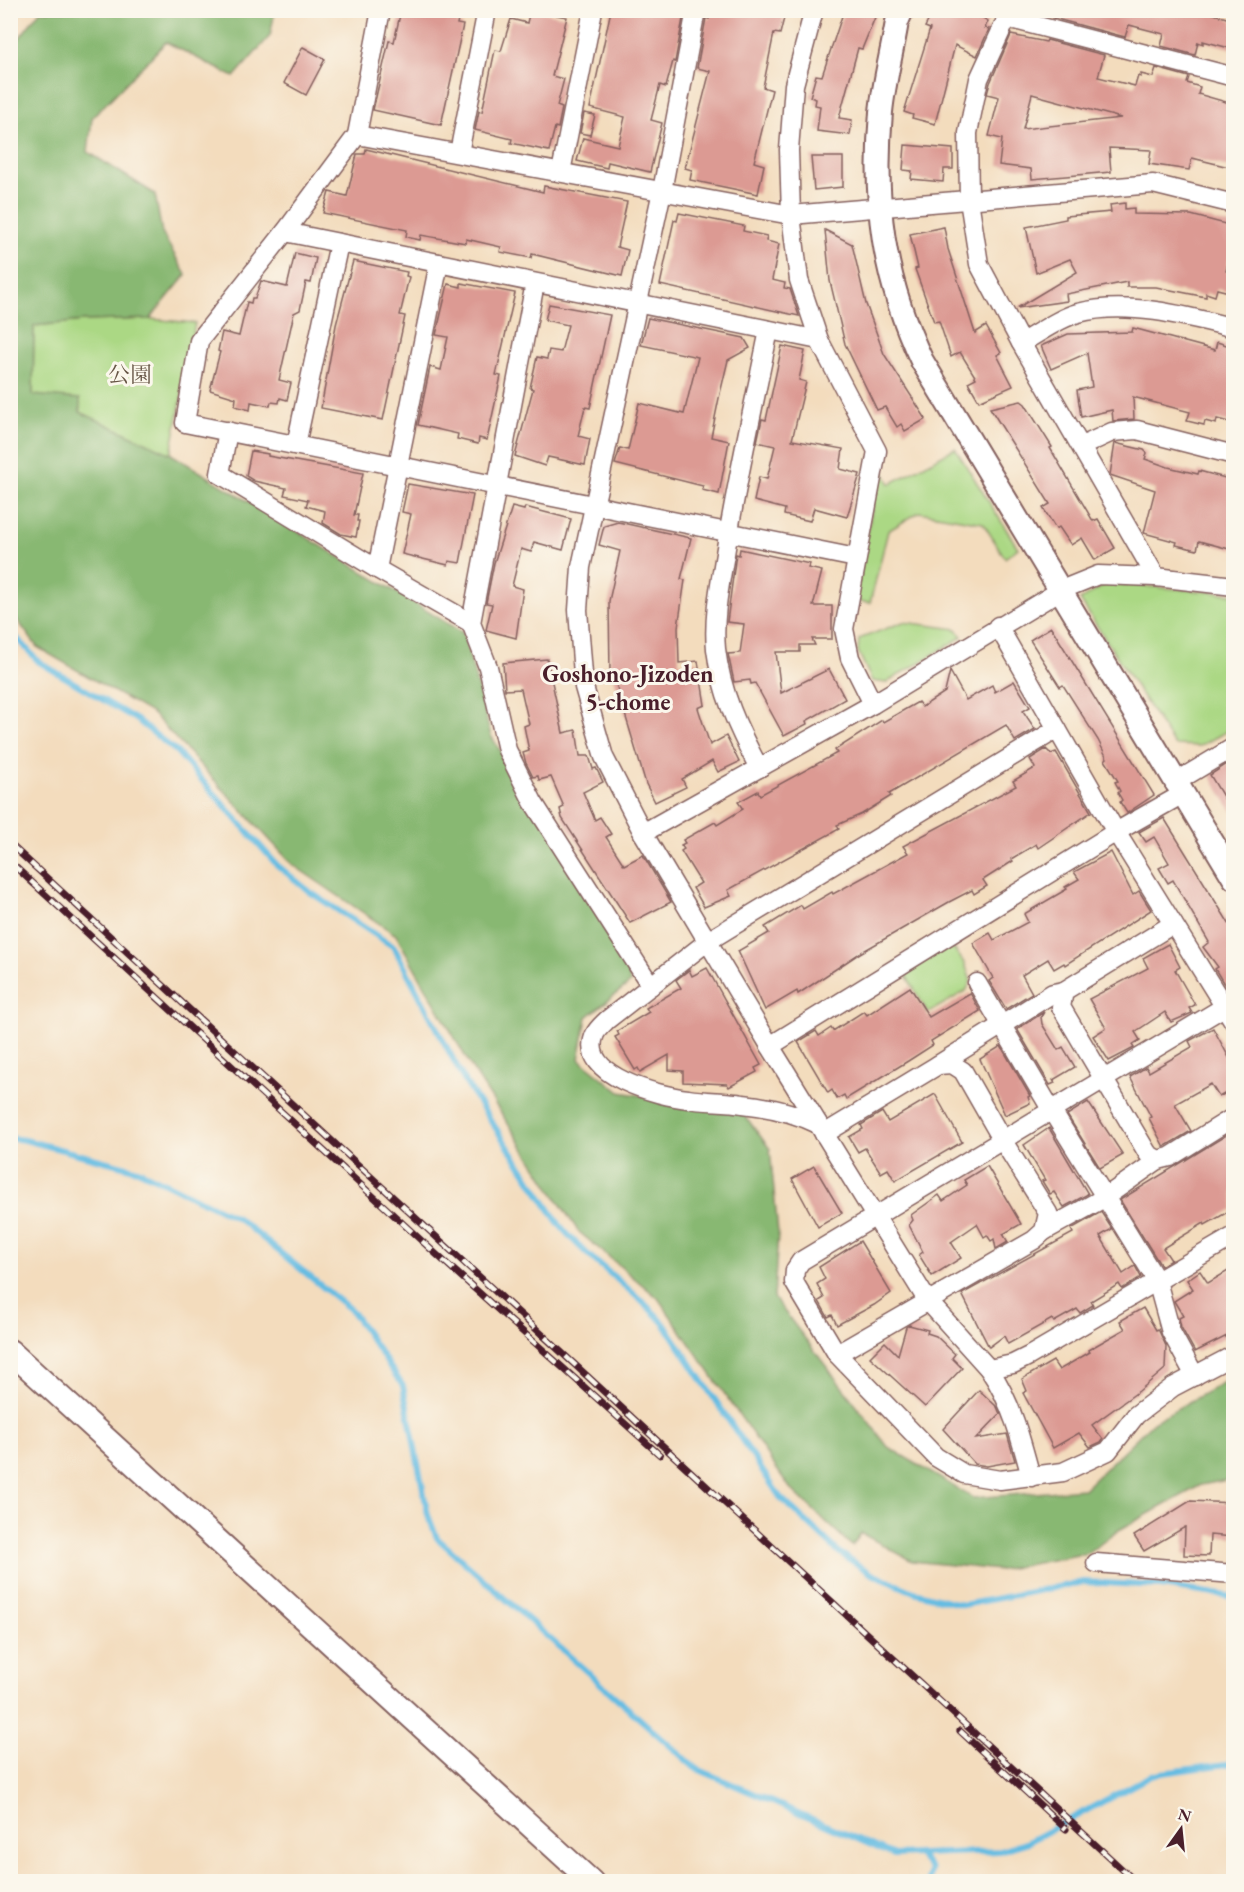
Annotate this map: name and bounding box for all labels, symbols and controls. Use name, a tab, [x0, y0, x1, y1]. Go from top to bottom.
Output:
park label: 公園	[108, 360, 152, 389]
district label: Goshono-Jizoden 5-chome	[542, 658, 714, 717]
north arrow	[1151, 1799, 1211, 1859]
text: N	[1176, 1803, 1194, 1827]

